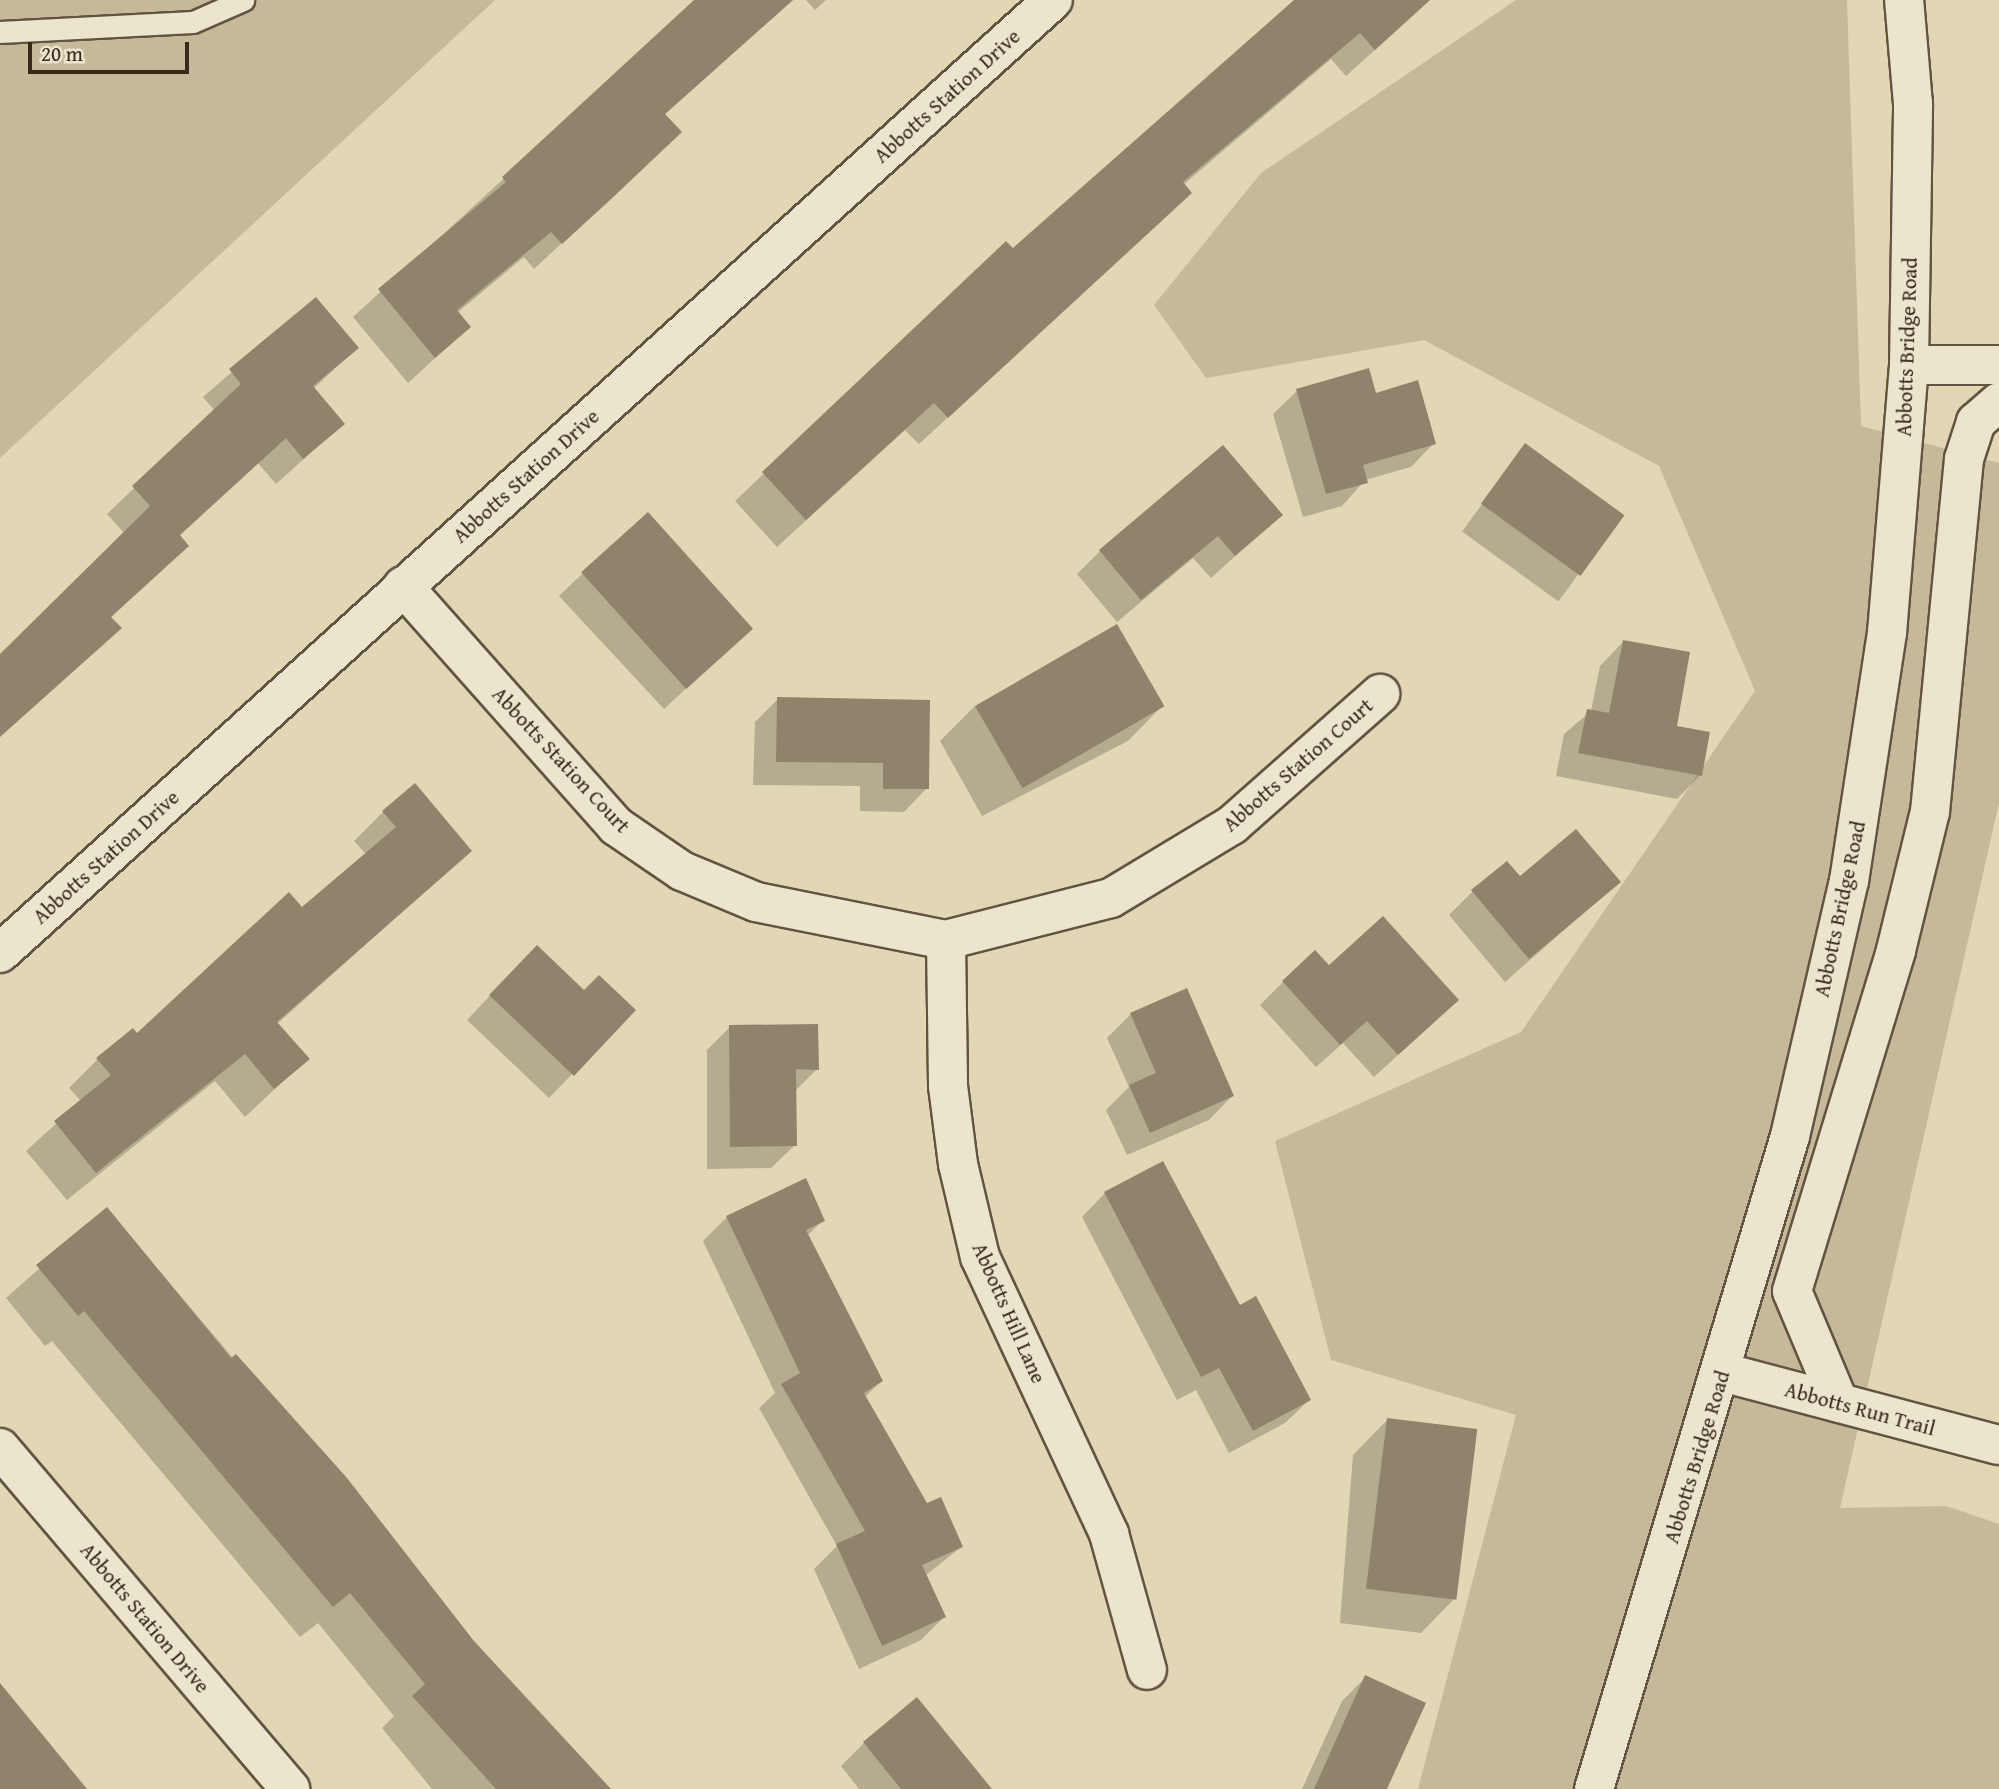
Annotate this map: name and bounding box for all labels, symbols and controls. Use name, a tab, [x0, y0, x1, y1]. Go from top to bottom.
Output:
street label: Abbotts Station Drive	[869, 24, 1025, 168]
scale bar	[32, 28, 192, 72]
text: 20 m	[41, 38, 83, 69]
street label: Abbotts Bridge Road	[1891, 257, 1923, 437]
street label: Abbotts Station Drive	[448, 404, 604, 548]
street label: Abbotts Station Court	[487, 682, 635, 838]
street label: Abbotts Station Court	[1218, 693, 1378, 837]
street label: Abbotts Station Drive	[28, 785, 184, 929]
street label: Abbotts Bridge Road	[1809, 819, 1871, 999]
street label: Abbotts Hill Lane	[967, 1239, 1051, 1387]
street label: Abbotts Bridge Road	[1659, 1367, 1735, 1547]
street label: Abbotts Run Trail	[1782, 1377, 1938, 1441]
street label: Abbotts Station Drive	[75, 1538, 215, 1698]

